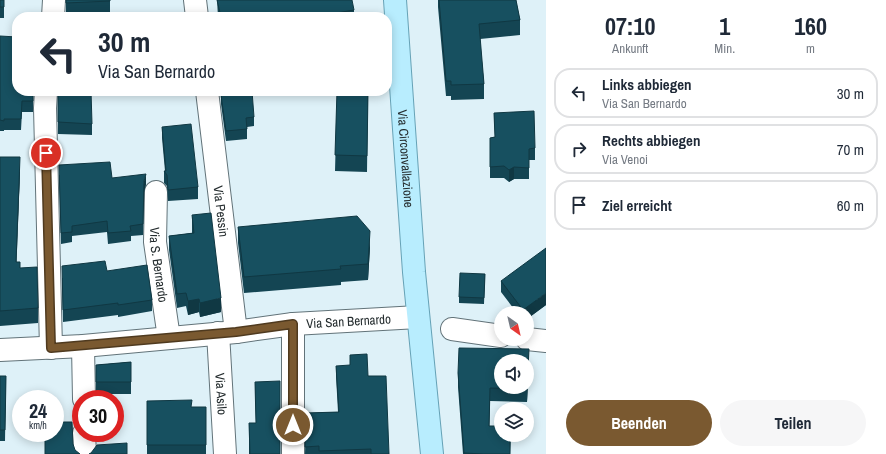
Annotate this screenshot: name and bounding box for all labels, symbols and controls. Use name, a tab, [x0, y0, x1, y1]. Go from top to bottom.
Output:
text: 07:10	[605, 10, 655, 42]
text: 1	[719, 10, 730, 42]
text: 160	[794, 10, 827, 42]
text: 30 m	[98, 23, 150, 61]
icon: left	[32, 28, 84, 80]
text: Ankunft	[612, 40, 648, 57]
text: Min.	[714, 40, 735, 57]
text: m	[806, 40, 815, 57]
text: Via San Bernardo	[98, 59, 215, 84]
text: Links abbiegen	[602, 74, 692, 95]
icon: left	[568, 82, 590, 104]
text: 30 m	[837, 83, 864, 104]
text: Via San Bernardo	[602, 95, 687, 112]
street label: Via Circonvallazione	[394, 109, 418, 208]
text: Rechts abbiegen	[602, 130, 700, 151]
pin	[29, 136, 63, 170]
icon: right	[568, 138, 590, 160]
text: 70 m	[837, 139, 864, 160]
icon: arrive	[35, 142, 57, 164]
text: Via Venoi	[602, 151, 648, 168]
street label: Via Pessin	[210, 185, 233, 238]
icon: arrive	[568, 194, 590, 216]
text: Ziel erreicht	[602, 195, 672, 216]
text: 60 m	[837, 195, 864, 216]
street label: Via S. Bernardo	[146, 227, 172, 304]
north arrow	[494, 306, 534, 346]
map controls	[494, 306, 534, 442]
street label: Via San Bernardo	[306, 310, 391, 332]
button: sound	[494, 354, 534, 394]
street label: Via Asilo	[212, 372, 231, 415]
speed limit sign: 30	[72, 390, 124, 442]
text: 24	[29, 397, 47, 424]
button: Beenden	[566, 400, 712, 446]
button: Teilen	[720, 400, 866, 446]
button: layers	[494, 402, 534, 442]
position arrow	[272, 404, 314, 446]
text: km/h	[29, 419, 47, 432]

